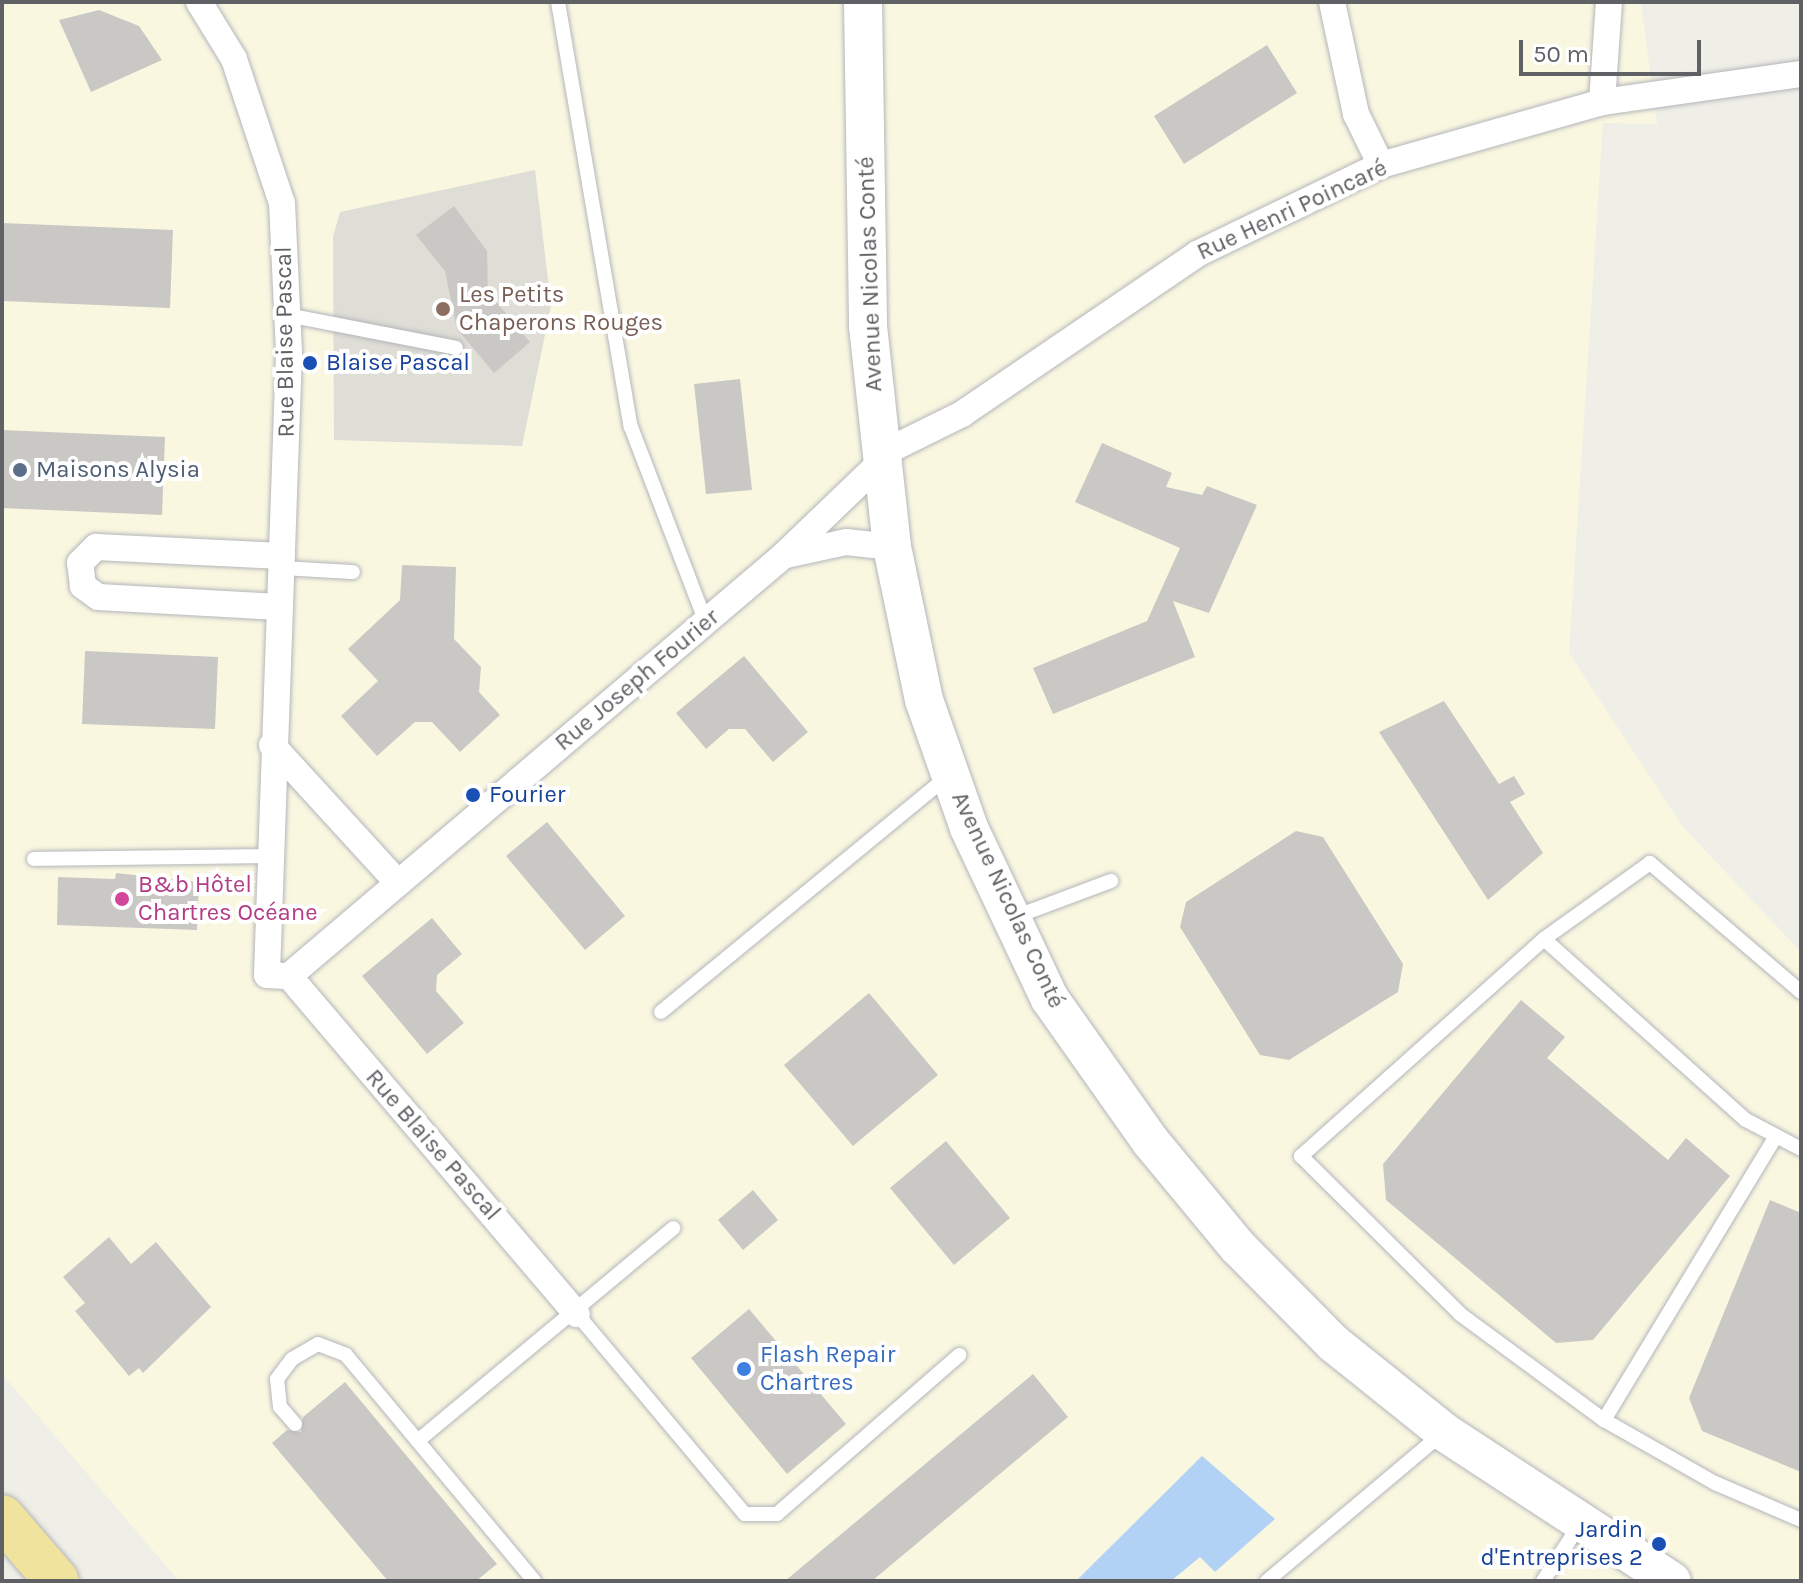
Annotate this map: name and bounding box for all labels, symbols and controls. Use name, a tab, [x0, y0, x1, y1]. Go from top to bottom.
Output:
scale bar	[1523, 24, 1705, 74]
text: 50 m	[1533, 40, 1589, 68]
street label: Rue Henri Poincaré	[1192, 153, 1392, 267]
street label: Avenue Nicolas Conté	[851, 156, 889, 392]
street label: Rue Blaise Pascal	[269, 246, 301, 438]
place label: Les Petits Chaperons Rouges	[459, 281, 663, 337]
marker: Les Petits Chaperons Rouges	[434, 300, 452, 318]
place label: Blaise Pascal	[326, 349, 470, 377]
marker: Blaise Pascal	[301, 354, 319, 372]
place label: Maisons Alysia	[36, 456, 200, 484]
marker: Maisons Alysia	[11, 461, 29, 479]
street label: Rue Joseph Fourier	[549, 603, 725, 757]
place label: Fourier	[489, 781, 565, 809]
marker: Fourier	[464, 786, 482, 804]
street label: Avenue Nicolas Conté	[945, 787, 1071, 1013]
place label: B&b Hôtel Chartres Océane	[138, 871, 318, 927]
marker: B&b Hôtel Chartres Océane	[113, 890, 131, 908]
street label: Rue Blaise Pascal	[359, 1063, 507, 1227]
place label: Flash Repair Chartres	[760, 1341, 895, 1397]
marker: Flash Repair Chartres	[735, 1360, 753, 1378]
place label: Jardin d'Entreprises 2	[1481, 1516, 1643, 1572]
marker: Jardin d'Entreprises 2	[1650, 1535, 1668, 1553]

